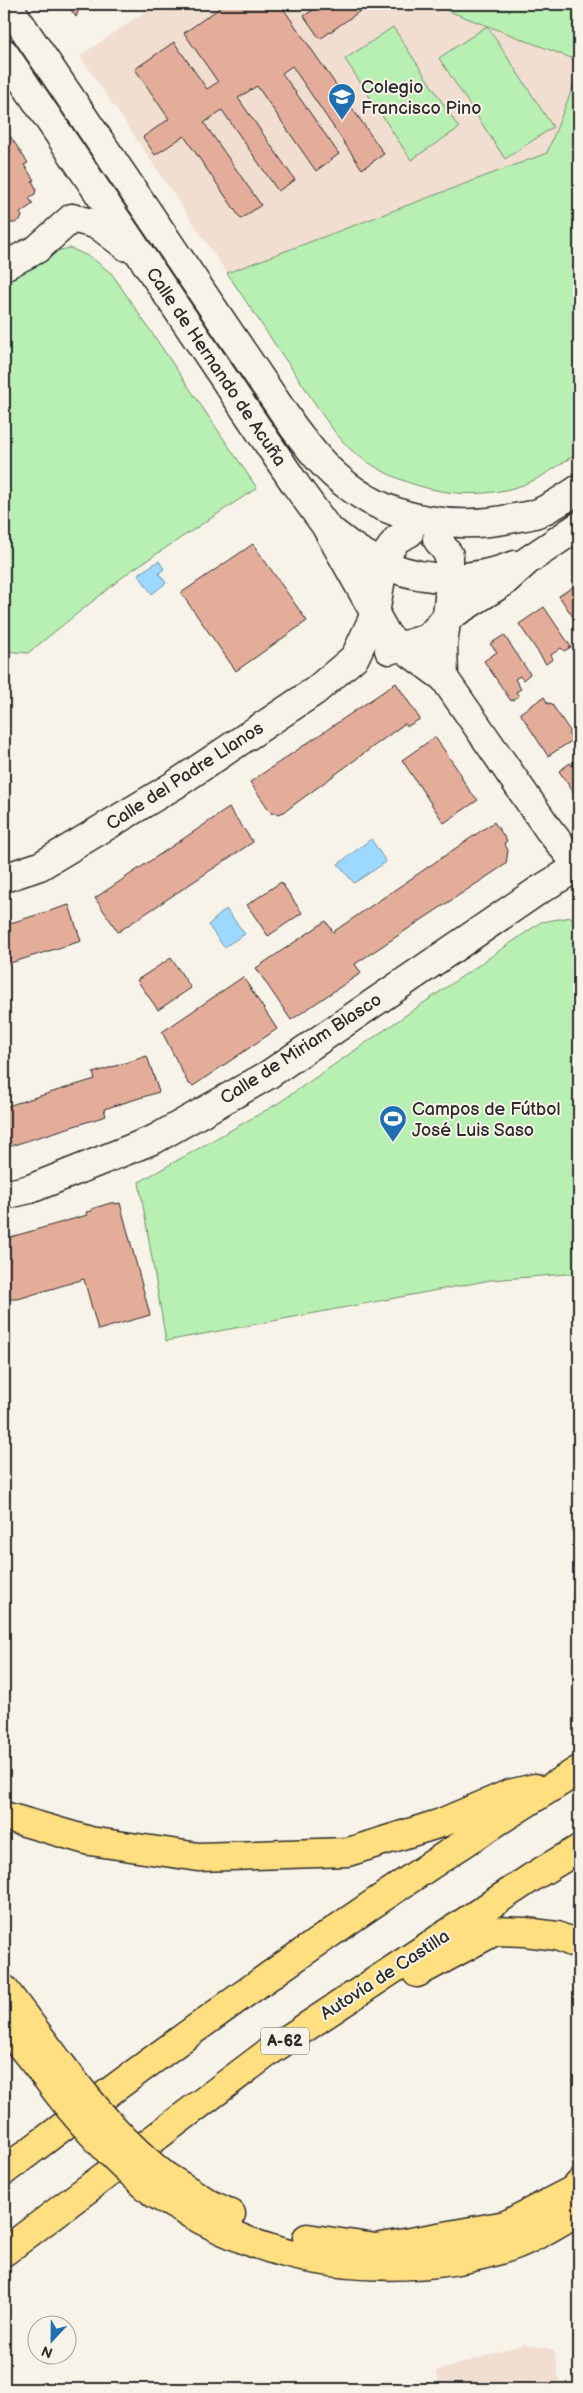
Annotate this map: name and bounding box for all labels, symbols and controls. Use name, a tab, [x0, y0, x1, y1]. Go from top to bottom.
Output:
place label: Colegio Francisco Pino	[361, 77, 481, 119]
school or university icon: Colegio Francisco Pino	[327, 82, 357, 121]
street label: Calle de Hernando de Acuña	[142, 264, 290, 470]
street label: Calle del Padre Llanos	[103, 717, 267, 835]
street label: Calle de Miriam Blasco	[217, 989, 385, 1109]
place label: Campos de Fútbol José Luis Saso	[412, 1099, 560, 1141]
sports icon: Campos de Fútbol José Luis Saso	[378, 1104, 408, 1143]
street label: Autovía de Castilla	[317, 1925, 453, 2025]
road number: A-62	[261, 2028, 309, 2054]
north arrow	[28, 2316, 78, 2366]
text: N	[39, 2342, 55, 2361]

